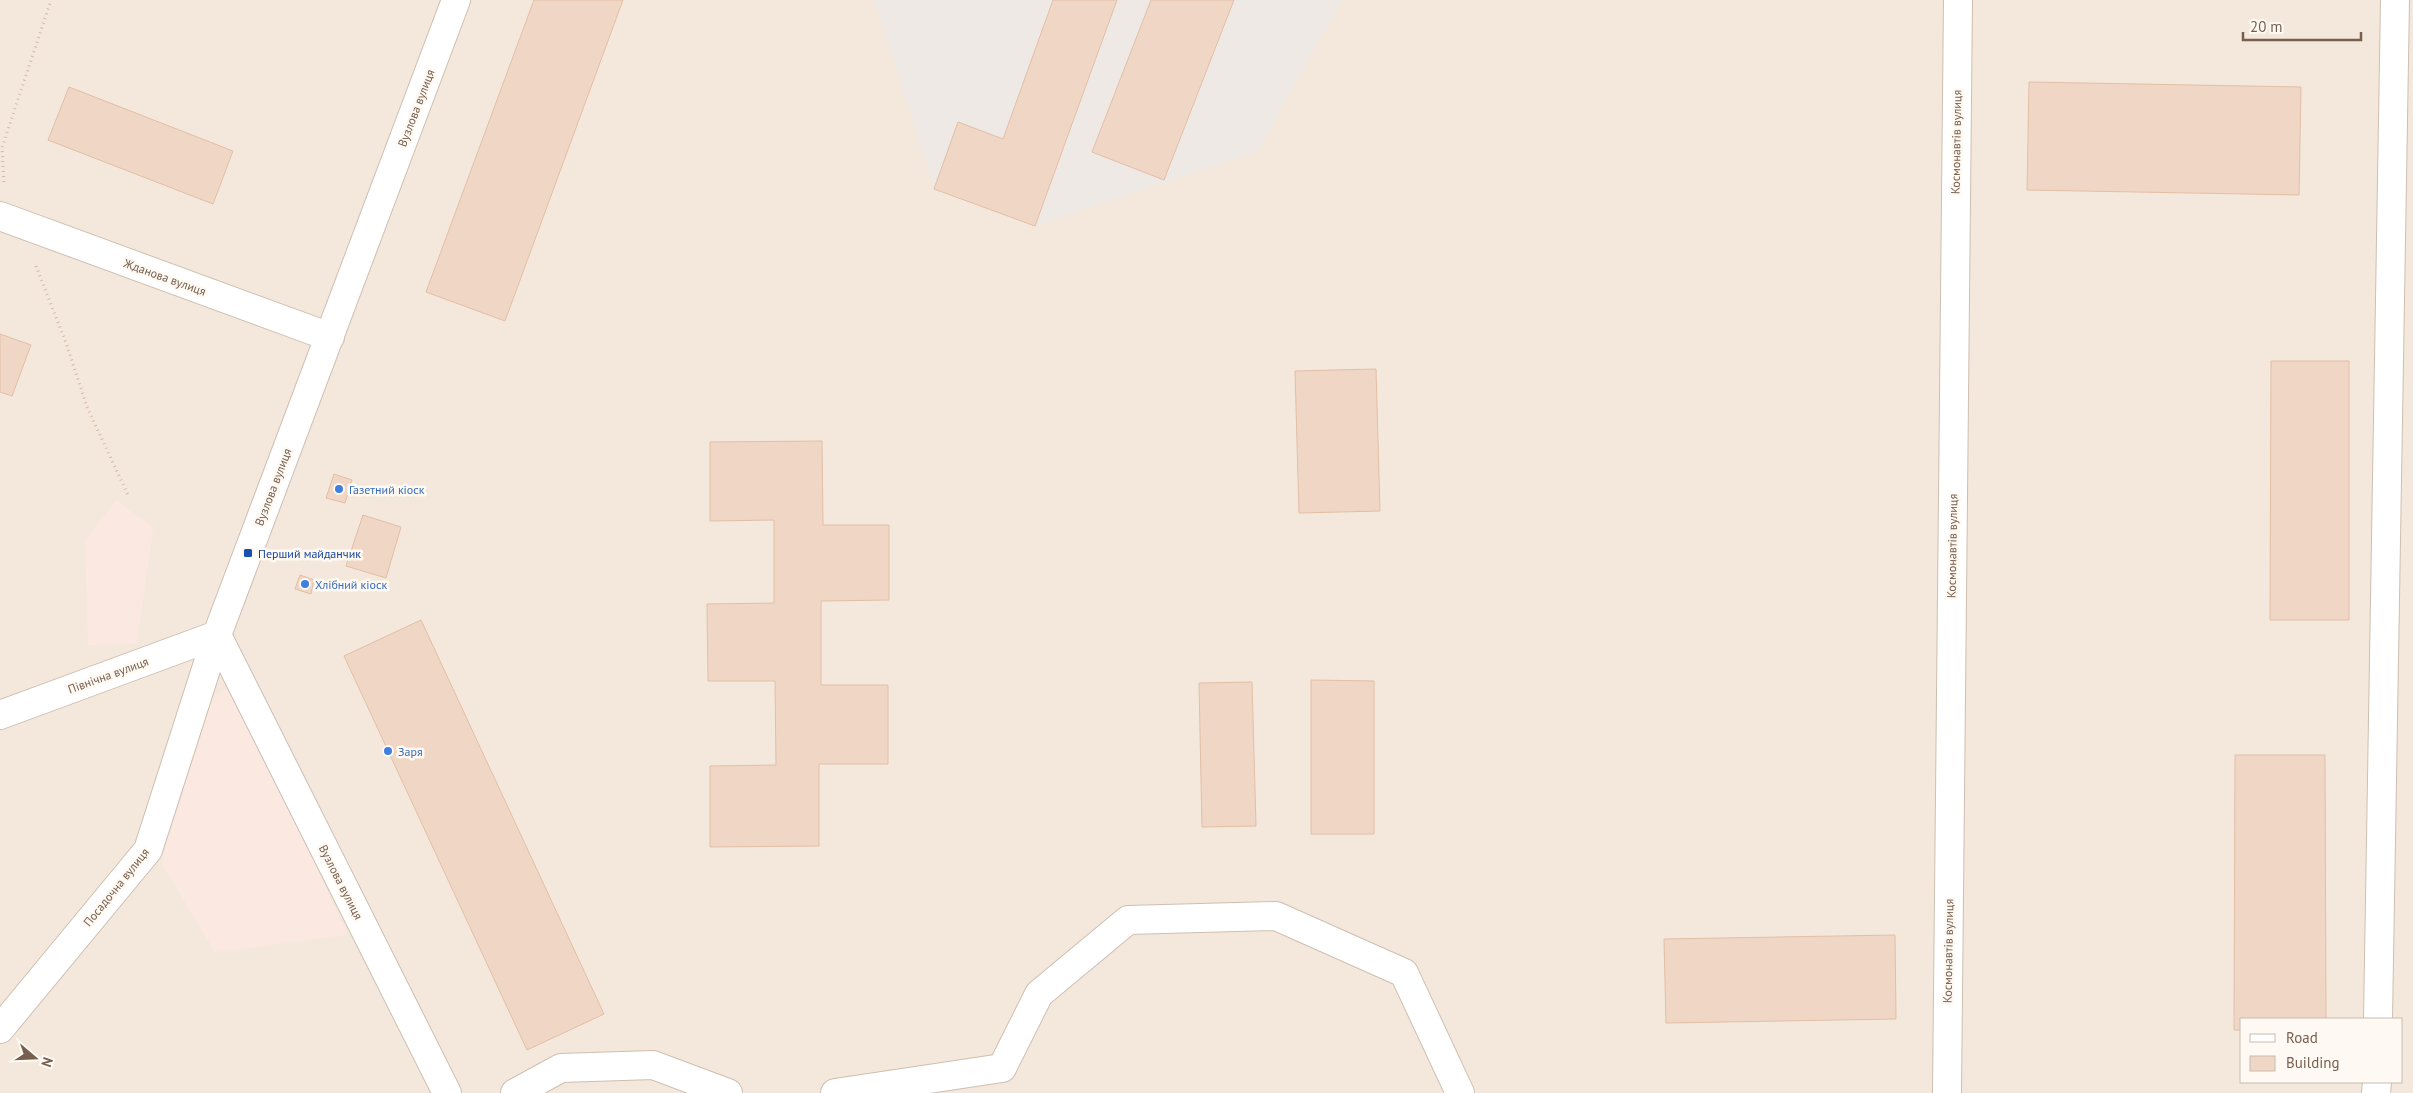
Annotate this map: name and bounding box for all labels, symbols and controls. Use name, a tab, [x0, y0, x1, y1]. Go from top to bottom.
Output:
scale bar	[2243, 10, 2360, 42]
text: 20 m	[2250, 17, 2283, 36]
street label: Вузлова вулиця	[394, 67, 438, 149]
street label: Космонавтів вулиця	[1948, 90, 1964, 194]
street label: Жданова вулиця	[121, 255, 208, 299]
street label: Вузлова вулиця	[251, 446, 295, 528]
place label: Газетний кіоск	[349, 482, 425, 497]
marker: Газетний кіоск	[333, 483, 345, 495]
street label: Космонавтів вулиця	[1944, 494, 1960, 598]
place label: Перший майданчик	[258, 546, 361, 561]
marker: Перший майданчик	[242, 547, 254, 559]
place label: Хлібний кіоск	[315, 577, 387, 592]
marker: Хлібний кіоск	[299, 578, 311, 590]
street label: Північна вулиця	[66, 653, 150, 697]
place label: Заря	[398, 744, 423, 759]
marker: Заря	[382, 745, 394, 757]
street label: Вузлова вулиця	[316, 842, 366, 922]
street label: Посадочна вулиця	[80, 845, 152, 929]
street label: Космонавтів вулиця	[1940, 899, 1956, 1003]
legend	[2240, 1018, 2403, 1083]
text: Road	[2286, 1028, 2318, 1047]
north arrow	[10, 1033, 60, 1083]
text: Building	[2286, 1053, 2340, 1072]
text: N	[37, 1055, 57, 1070]

